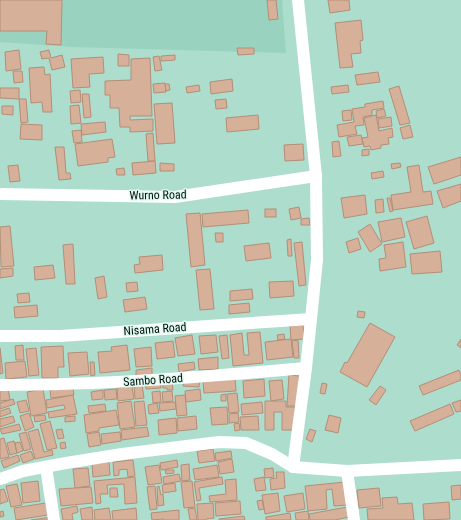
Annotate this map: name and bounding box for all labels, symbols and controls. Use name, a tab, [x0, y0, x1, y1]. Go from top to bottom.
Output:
street label: Wurno Road	[129, 188, 187, 202]
street label: Nisama Road	[123, 320, 187, 338]
street label: Sambo Road	[123, 371, 183, 389]

